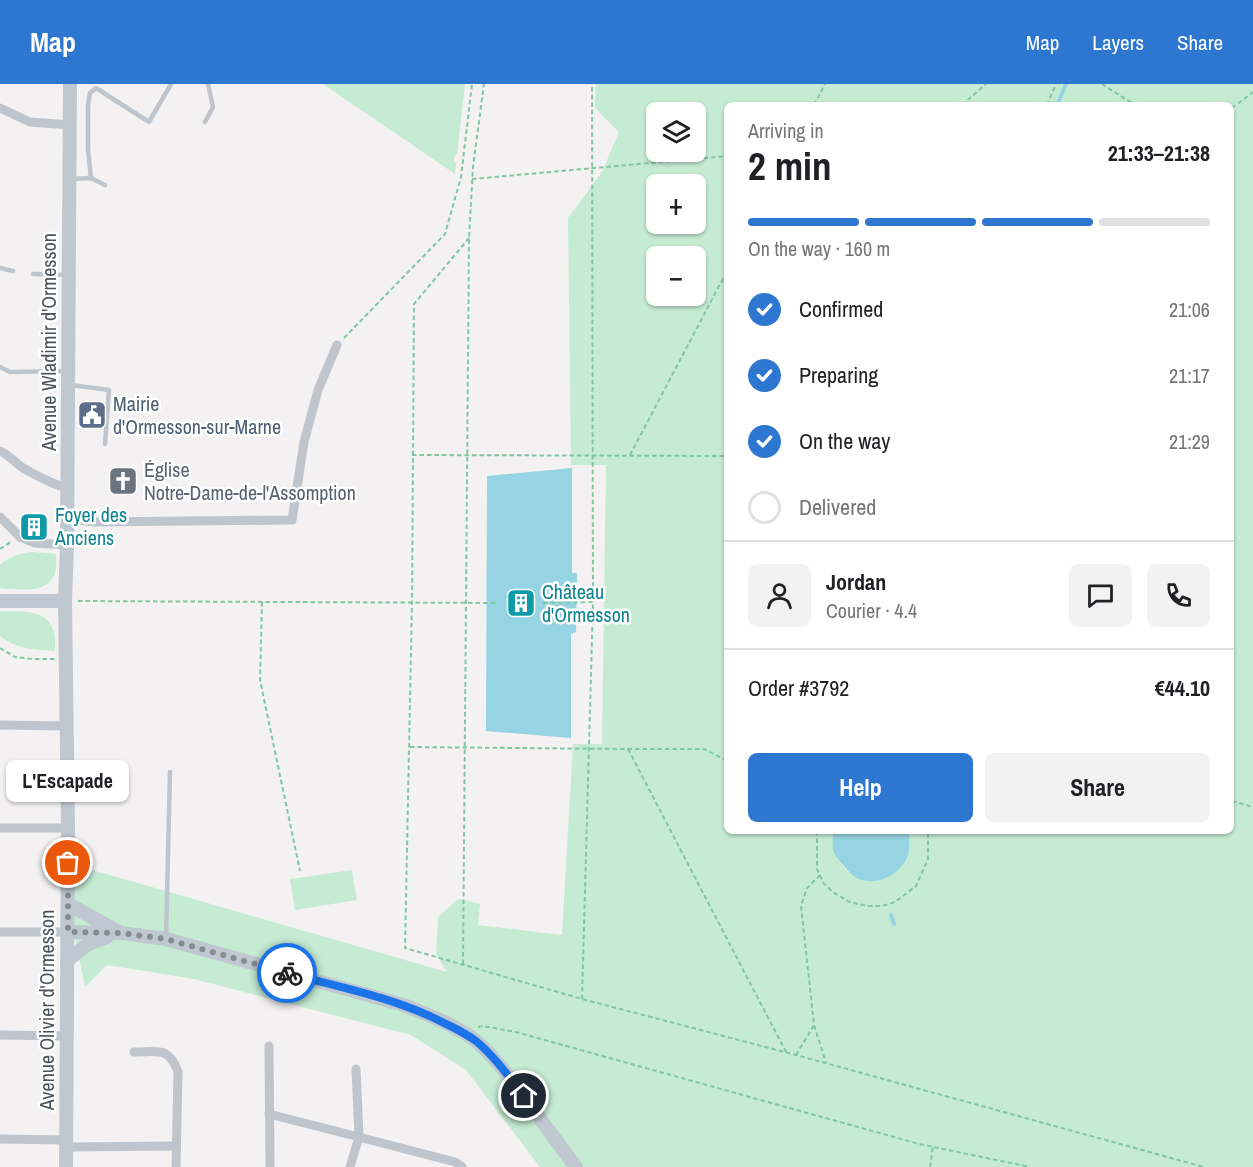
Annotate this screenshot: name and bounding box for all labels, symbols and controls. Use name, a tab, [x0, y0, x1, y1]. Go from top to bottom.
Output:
text: Map	[30, 23, 76, 61]
text: Map	[1026, 28, 1059, 57]
text: Layers	[1092, 28, 1144, 57]
text: Share	[1177, 28, 1223, 57]
map controls	[646, 102, 706, 306]
button: layers	[646, 102, 706, 162]
text: Arriving in	[748, 117, 824, 144]
text: 21:33–21:38	[1108, 138, 1210, 168]
text: 2 min	[748, 140, 832, 192]
button: +	[646, 174, 706, 234]
street label: Avenue Wladimir d'Ormesson	[35, 233, 62, 452]
text: On the way · 160 m	[748, 235, 890, 262]
button: −	[646, 246, 706, 306]
icon: check	[748, 293, 781, 326]
text: Confirmed	[799, 294, 883, 324]
text: 21:06	[1169, 296, 1210, 323]
icon: check	[748, 359, 781, 392]
text: Preparing	[799, 360, 878, 390]
text: 21:17	[1169, 362, 1210, 389]
place label: Mairie d'Ormesson-sur-Marne	[113, 390, 281, 440]
public building icon: Mairie d'Ormesson-sur-Marne	[76, 399, 108, 431]
icon: check	[748, 425, 781, 458]
text: On the way	[799, 426, 890, 456]
text: 21:29	[1169, 428, 1210, 455]
place label: Église Notre-Dame-de-l'Assomption	[144, 456, 356, 506]
church icon: Église Notre-Dame-de-l'Assomption	[107, 465, 139, 497]
text: Delivered	[799, 492, 876, 522]
place label: Foyer des Anciens	[54, 501, 127, 551]
building icon: Foyer des Anciens	[18, 511, 50, 543]
button: person	[748, 564, 811, 627]
button: chat	[1069, 564, 1132, 627]
button: phone	[1147, 564, 1210, 627]
text: Jordan	[826, 567, 886, 597]
place label: Château d'Ormesson	[542, 578, 630, 628]
building icon: Château d'Ormesson	[505, 587, 537, 619]
text: Courier · 4.4	[826, 597, 917, 624]
text: Order #3792	[748, 673, 849, 703]
text: €44.10	[1155, 673, 1210, 703]
button: Help	[748, 753, 973, 822]
button: Share	[985, 753, 1210, 822]
callout: L'Escapade	[7, 761, 130, 803]
text: L'Escapade	[22, 767, 113, 794]
pin	[42, 837, 93, 888]
icon: bag	[51, 846, 84, 879]
street label: Avenue Olivier d'Ormesson	[33, 910, 60, 1111]
courier	[257, 943, 317, 1003]
icon: bike	[271, 957, 304, 990]
pin	[498, 1070, 549, 1121]
icon: home	[507, 1079, 540, 1112]

